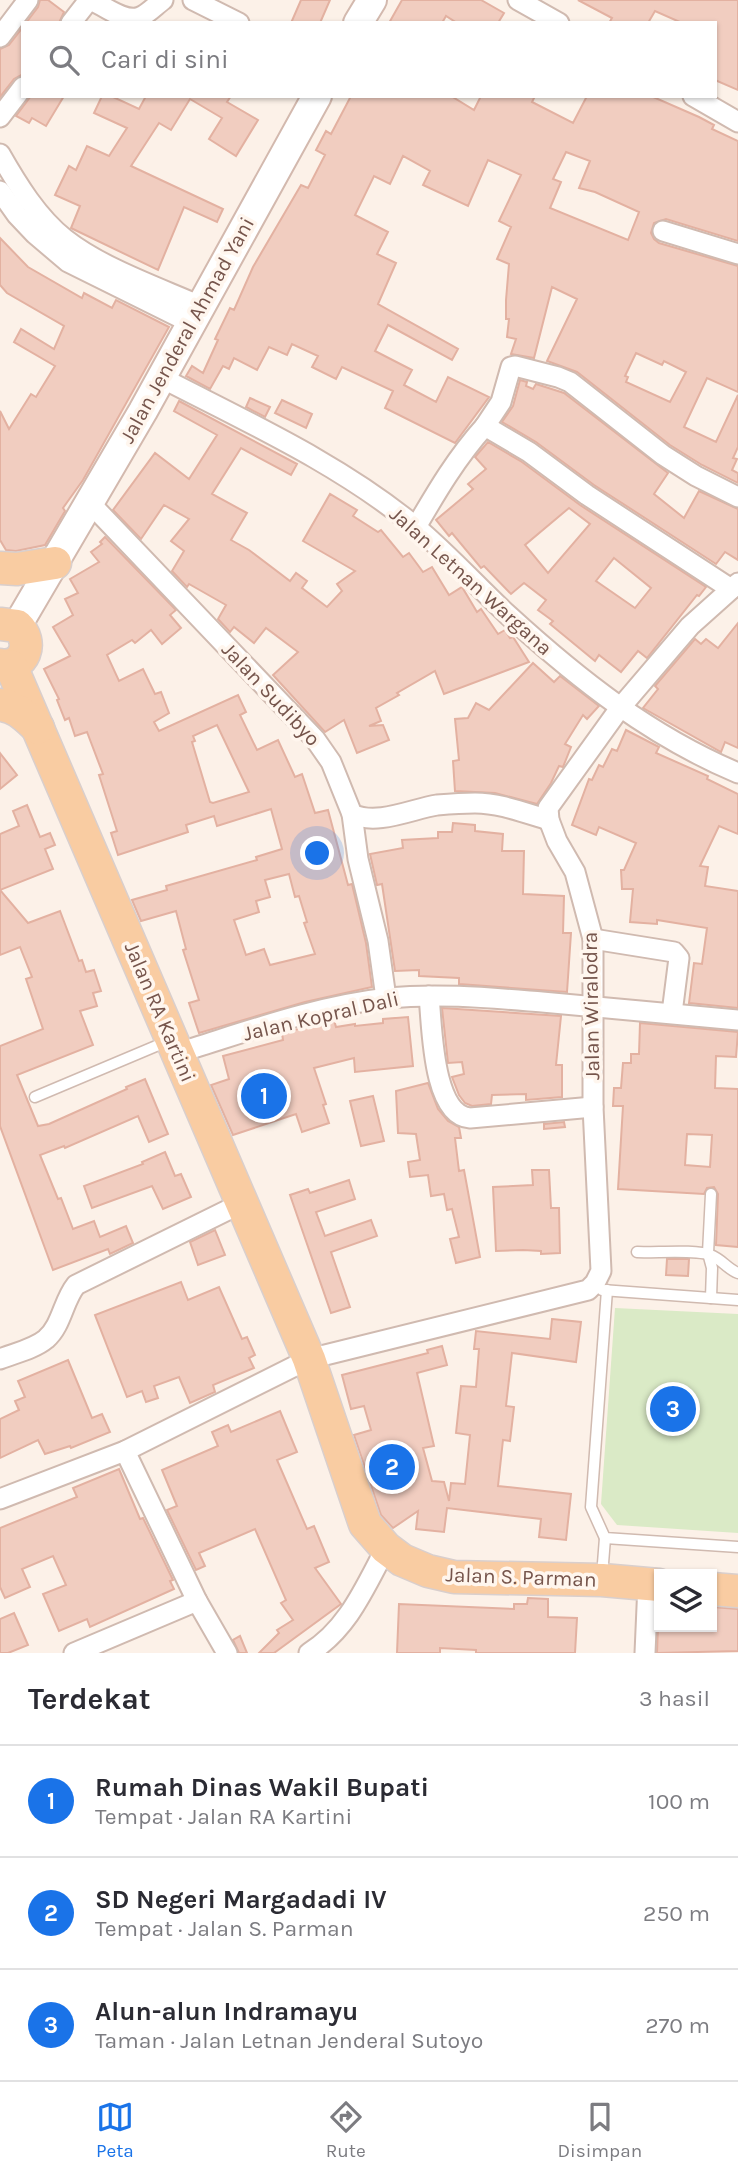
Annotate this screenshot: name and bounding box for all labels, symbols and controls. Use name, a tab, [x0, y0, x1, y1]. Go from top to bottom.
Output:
search box	[21, 21, 717, 98]
icon: search	[45, 41, 83, 79]
text: Cari di sini	[101, 44, 229, 75]
street label: Jalan Jenderal Ahmad Yani	[115, 213, 259, 447]
street label: Jalan Letnan Wargana	[385, 502, 557, 660]
street label: Jalan Sudibyo	[217, 637, 325, 751]
your location	[300, 836, 334, 870]
street label: Jalan Wiralodra	[578, 932, 604, 1080]
street label: Jalan RA Kartini	[120, 938, 200, 1086]
street label: Jalan Kopral Dali	[241, 986, 401, 1046]
pin: 1	[241, 1070, 287, 1122]
pin: 3	[650, 1383, 696, 1435]
pin: 2	[369, 1441, 415, 1493]
street label: Jalan S. Parman	[445, 1562, 597, 1592]
map controls	[654, 1569, 717, 1632]
button: layers	[654, 1569, 717, 1632]
text: Terdekat	[28, 1681, 151, 1717]
text: 3 hasil	[639, 1685, 710, 1712]
text: Rumah Dinas Wakil Bupati	[95, 1772, 429, 1803]
text: 1	[47, 1788, 55, 1815]
text: 100 m	[648, 1788, 710, 1815]
text: Tempat · Jalan RA Kartini	[95, 1803, 352, 1830]
text: SD Negeri Margadadi IV	[95, 1884, 387, 1915]
text: 2	[44, 1900, 58, 1927]
text: 250 m	[643, 1900, 710, 1927]
text: Tempat · Jalan S. Parman	[95, 1915, 354, 1942]
text: Alun-alun Indramayu	[95, 1996, 358, 2027]
text: 3	[44, 2012, 58, 2039]
text: 270 m	[645, 2012, 710, 2039]
text: Taman · Jalan Letnan Jenderal Sutoyo	[95, 2027, 483, 2054]
tab: Peta	[96, 2098, 134, 2162]
tab: Rute	[326, 2098, 366, 2162]
tab: Disimpan	[557, 2098, 642, 2162]

